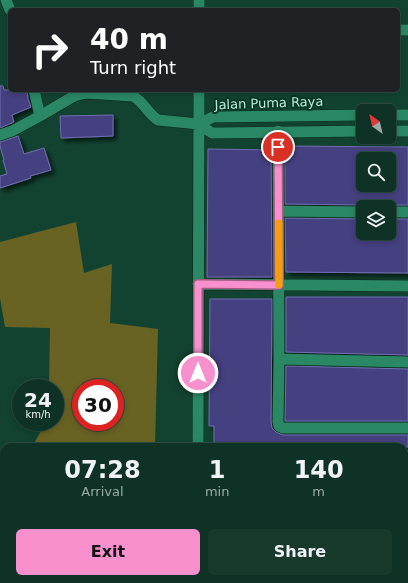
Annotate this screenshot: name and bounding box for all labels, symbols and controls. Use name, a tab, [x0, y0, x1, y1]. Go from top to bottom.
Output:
text: 40 m	[90, 23, 168, 56]
icon: right	[24, 24, 76, 76]
text: Turn right	[90, 57, 176, 78]
street label: Jalan Puma Raya	[213, 94, 324, 112]
north arrow	[356, 104, 396, 144]
map controls	[356, 104, 396, 240]
pin	[261, 130, 295, 164]
icon: arrive	[267, 136, 289, 158]
button: search	[356, 152, 396, 192]
button: layers	[356, 200, 396, 240]
position arrow	[177, 352, 219, 394]
speed limit sign: 30	[72, 379, 124, 431]
text: 24	[24, 388, 52, 412]
text: km/h	[25, 409, 51, 420]
text: 07:28	[64, 456, 141, 484]
text: 1	[209, 456, 225, 484]
text: 140	[294, 456, 344, 484]
text: Arrival	[81, 484, 124, 499]
text: min	[205, 484, 229, 499]
text: m	[312, 484, 325, 499]
button: Exit	[16, 529, 200, 575]
button: Share	[208, 529, 392, 575]

